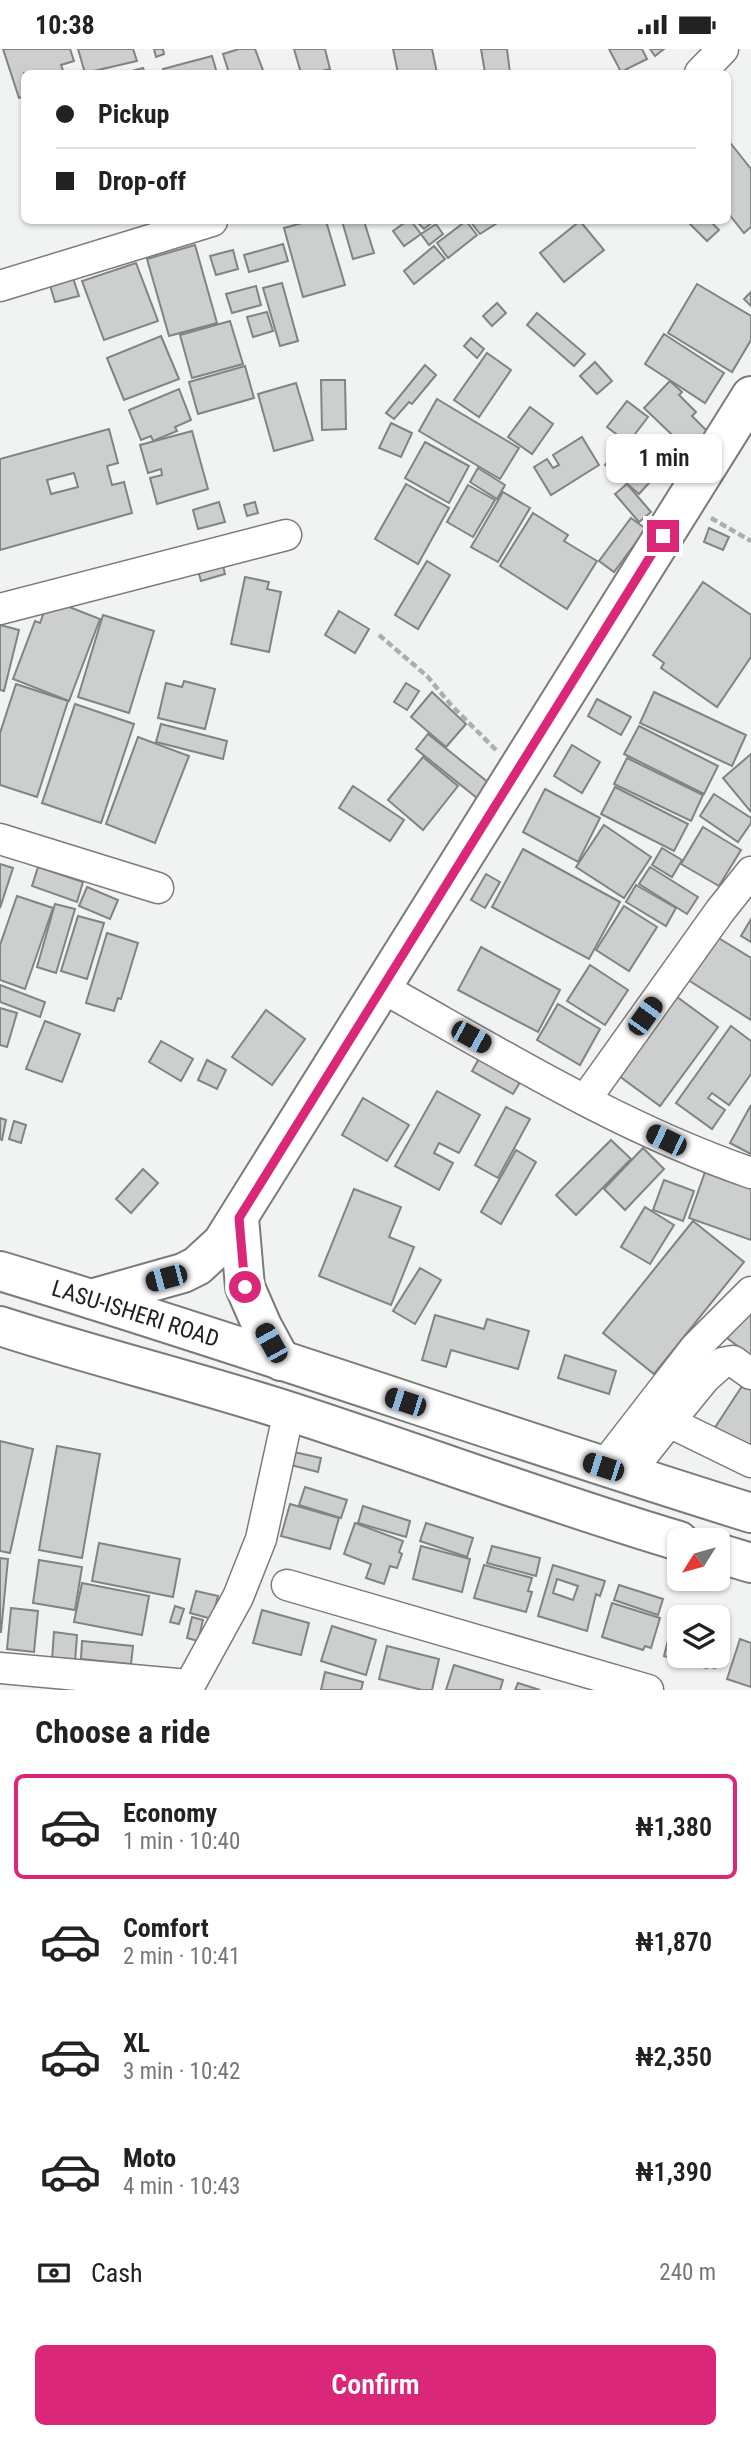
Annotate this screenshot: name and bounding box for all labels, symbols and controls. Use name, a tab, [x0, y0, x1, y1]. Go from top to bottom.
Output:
text: 10:38	[35, 10, 95, 40]
text: Pickup	[98, 99, 169, 129]
text: Drop-off	[98, 166, 186, 196]
callout: 1 min	[605, 435, 721, 483]
text: 1 min	[639, 445, 689, 472]
route end	[647, 520, 679, 552]
car	[625, 993, 666, 1039]
car	[448, 1018, 495, 1056]
car	[643, 1121, 690, 1159]
car	[143, 1262, 190, 1294]
route start	[229, 1271, 261, 1303]
street label: LASU-ISHERI ROAD	[49, 1274, 223, 1352]
car	[252, 1320, 291, 1366]
car	[382, 1386, 429, 1418]
car	[580, 1451, 627, 1483]
north arrow	[667, 1528, 730, 1591]
map controls	[667, 1528, 730, 1668]
button: layers	[667, 1605, 730, 1668]
text: Choose a ride	[35, 1713, 210, 1751]
icon: car	[39, 1795, 102, 1858]
text: Economy	[123, 1798, 217, 1828]
text: ₦1,380	[635, 1812, 712, 1842]
text: 1 min · 10:40	[123, 1828, 240, 1855]
icon: car	[39, 1910, 102, 1973]
text: Comfort	[123, 1913, 209, 1943]
text: ₦1,870	[635, 1927, 712, 1957]
text: 2 min · 10:41	[123, 1943, 240, 1970]
icon: car	[39, 2025, 102, 2088]
text: XL	[123, 2028, 150, 2058]
text: ₦2,350	[635, 2042, 712, 2072]
text: 3 min · 10:42	[123, 2058, 240, 2085]
icon: car	[39, 2140, 102, 2203]
text: Moto	[123, 2143, 176, 2173]
text: ₦1,390	[635, 2157, 712, 2187]
text: 4 min · 10:43	[123, 2173, 240, 2200]
icon: cash	[35, 2254, 73, 2292]
text: Cash	[91, 2258, 143, 2288]
text: 240 m	[659, 2259, 716, 2286]
button: Confirm	[35, 2345, 716, 2425]

